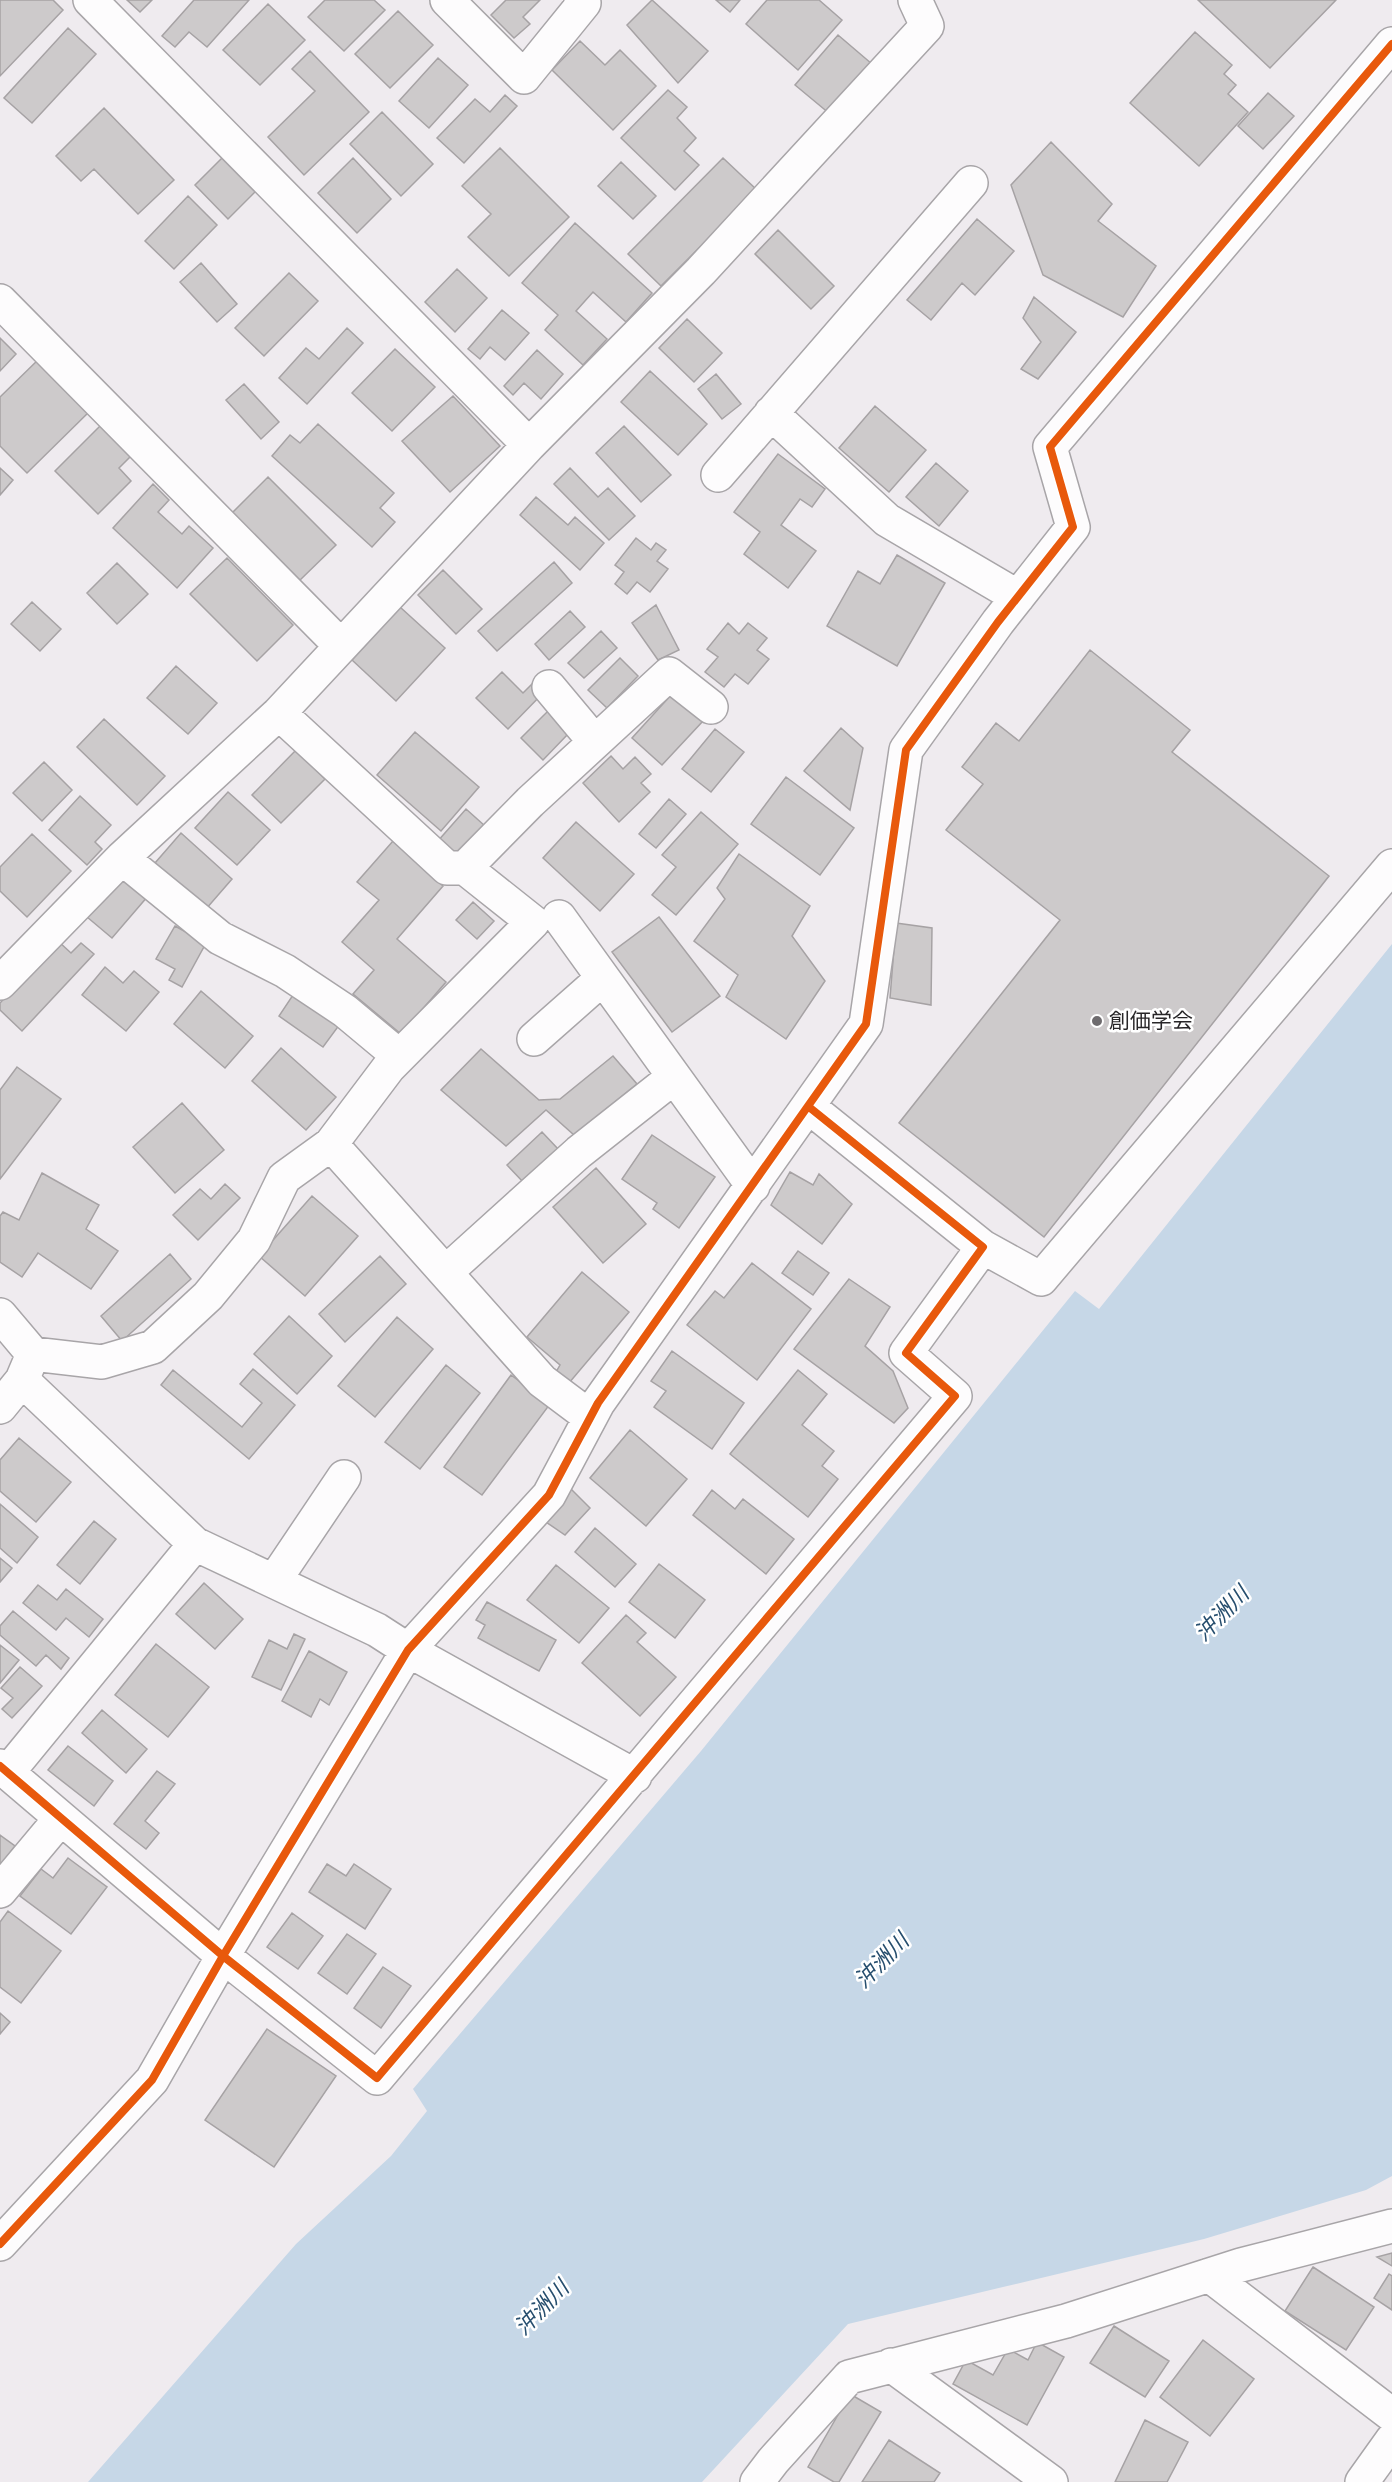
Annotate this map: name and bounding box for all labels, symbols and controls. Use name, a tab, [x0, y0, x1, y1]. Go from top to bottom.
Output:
place label: 創価学会	[1109, 1010, 1193, 1032]
marker: 創価学会	[1090, 1014, 1104, 1028]
water label: 沖洲川	[1190, 1580, 1254, 1645]
water label: 沖洲川	[850, 1927, 914, 1992]
water label: 沖洲川	[510, 2274, 574, 2339]

